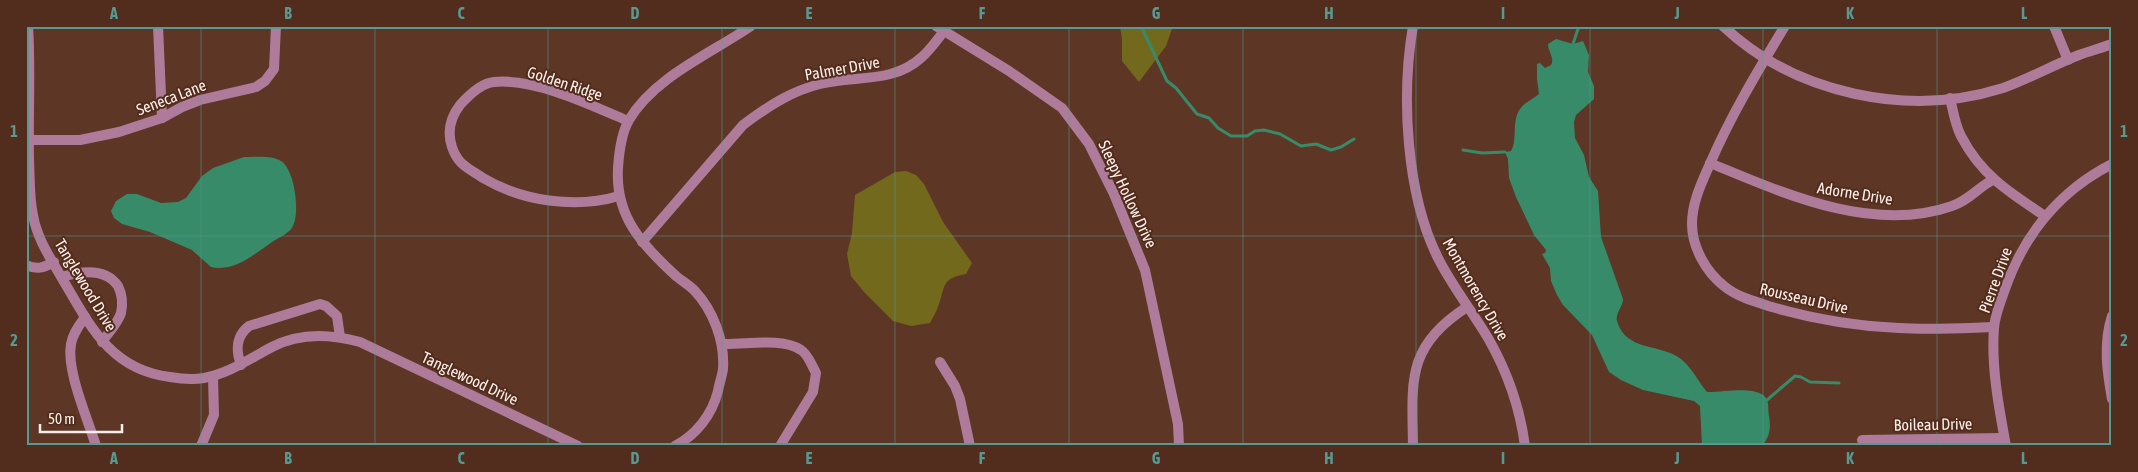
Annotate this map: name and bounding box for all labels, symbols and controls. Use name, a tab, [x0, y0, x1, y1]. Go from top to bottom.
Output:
text: A	[109, 4, 118, 22]
text: B	[284, 4, 292, 22]
text: C	[457, 4, 465, 22]
text: D	[631, 4, 640, 22]
text: E	[806, 4, 813, 22]
text: F	[979, 4, 986, 22]
text: G	[1152, 4, 1161, 22]
text: H	[1324, 4, 1334, 22]
text: I	[1501, 4, 1505, 22]
text: J	[1673, 4, 1680, 22]
text: K	[1846, 4, 1854, 22]
text: L	[2021, 4, 2028, 22]
street label: Palmer Drive	[803, 53, 881, 83]
street label: Golden Ridge	[525, 62, 605, 105]
street label: Seneca Lane	[134, 75, 208, 119]
text: 1	[10, 122, 18, 140]
text: 1	[2120, 122, 2128, 140]
street label: Sleepy Hollow Drive	[1094, 137, 1161, 251]
street label: Adorne Drive	[1816, 178, 1894, 208]
street label: Montmorency Drive	[1439, 235, 1513, 344]
street label: Tanglewood Drive	[51, 236, 121, 335]
street label: Pierre Drive	[1975, 245, 2015, 315]
street label: Rousseau Drive	[1758, 279, 1850, 317]
text: 2	[10, 331, 18, 349]
text: 2	[2120, 331, 2128, 349]
street label: Tanglewood Drive	[418, 348, 521, 409]
scale bar	[40, 402, 122, 434]
text: 50 m	[48, 410, 75, 427]
street label: Boileau Drive	[1894, 414, 1972, 434]
text: A	[109, 449, 118, 467]
text: B	[284, 449, 292, 467]
text: C	[457, 449, 465, 467]
text: D	[631, 449, 640, 467]
text: E	[806, 449, 813, 467]
text: F	[979, 449, 986, 467]
text: G	[1152, 449, 1161, 467]
text: H	[1324, 449, 1334, 467]
text: I	[1501, 449, 1505, 467]
text: J	[1673, 449, 1680, 467]
text: K	[1846, 449, 1854, 467]
text: L	[2021, 449, 2028, 467]

